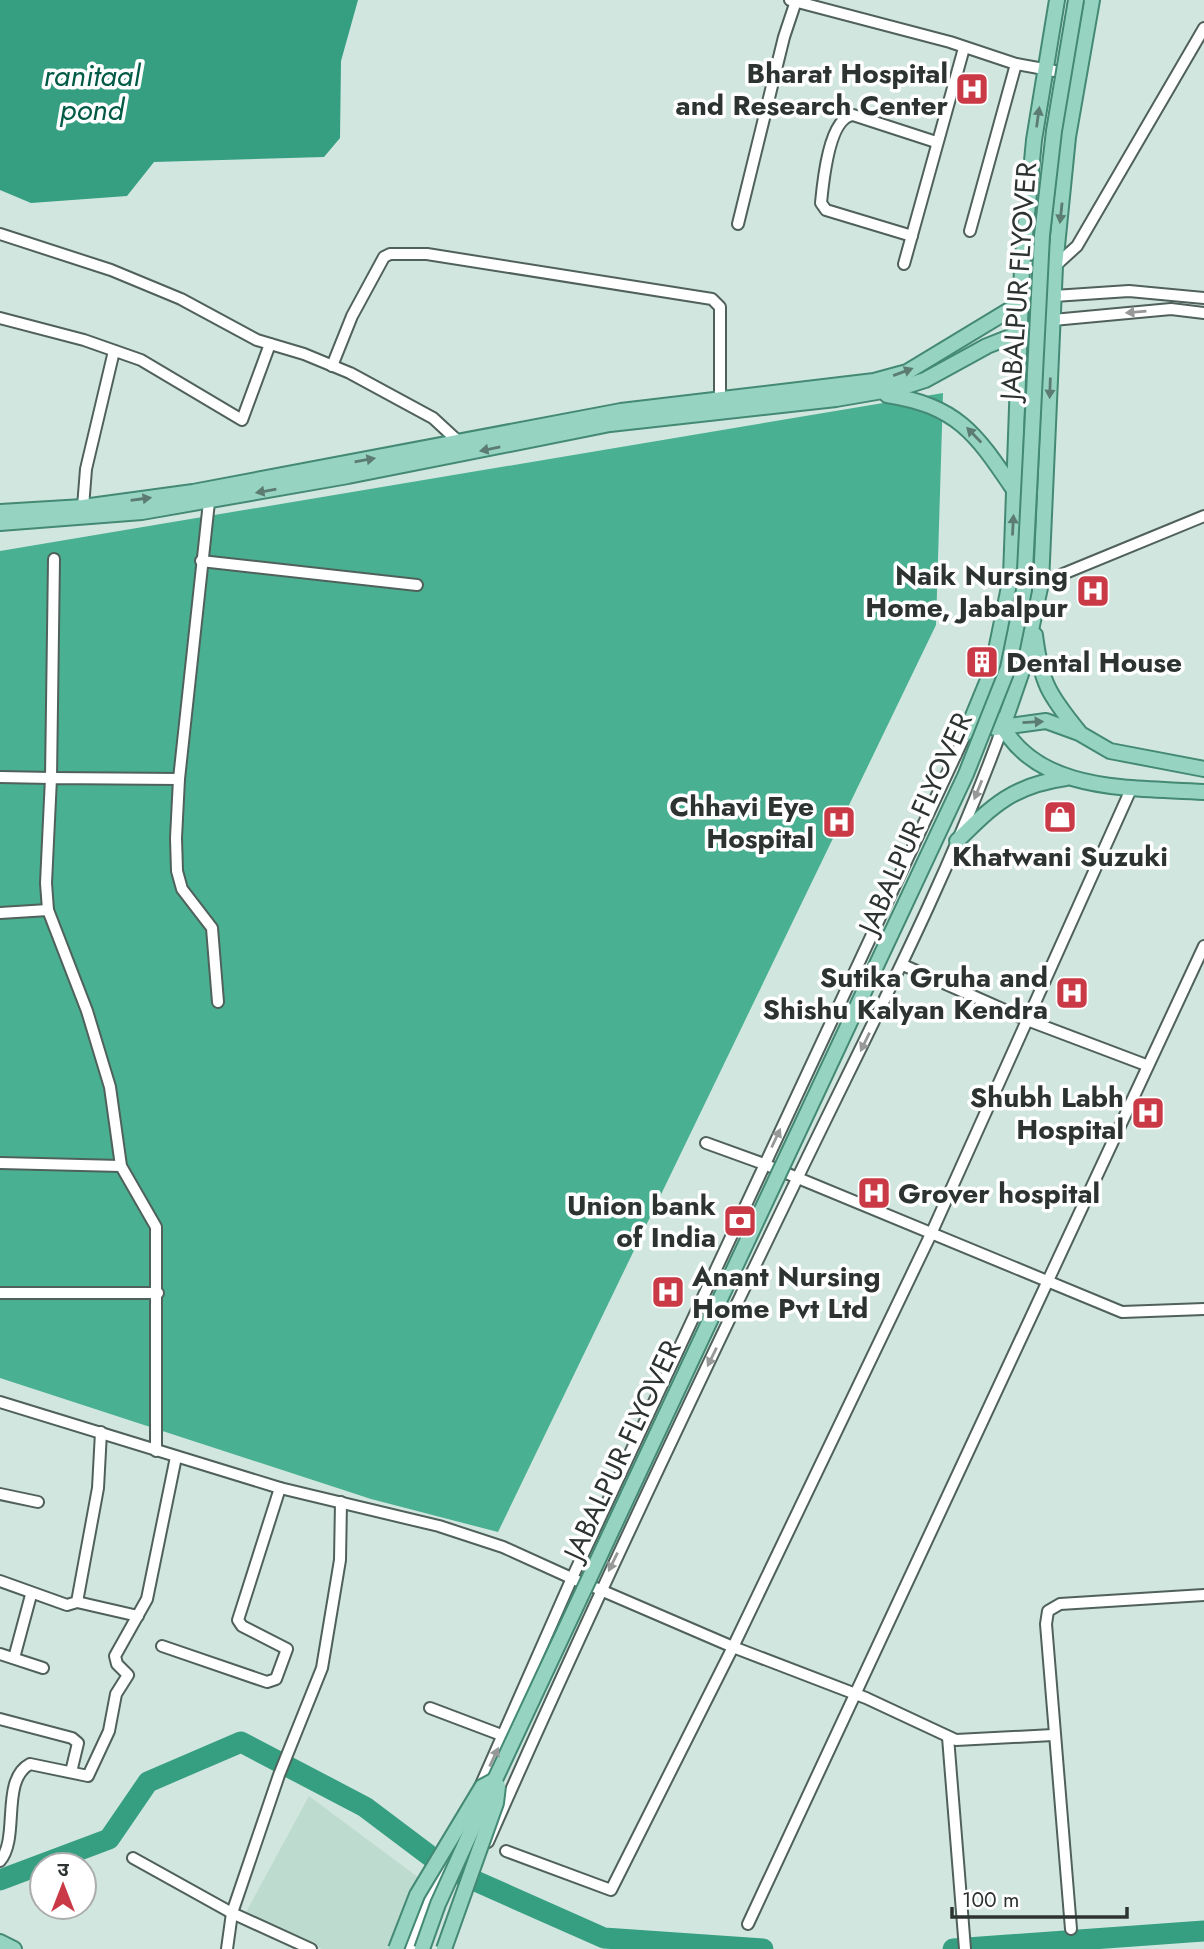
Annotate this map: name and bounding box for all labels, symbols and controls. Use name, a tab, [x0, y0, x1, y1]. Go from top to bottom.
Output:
place label: Bharat Hospital and Research Center	[676, 53, 948, 126]
water label: ranitaal pond	[44, 54, 141, 131]
hospital icon: Bharat Hospital and Research Center	[953, 70, 991, 108]
one-way arrow	[1032, 106, 1043, 128]
street label: JABALPUR FLYOVER	[989, 160, 1047, 405]
one-way arrow	[1055, 202, 1066, 224]
one-way arrow	[1125, 307, 1147, 318]
one-way arrow	[893, 366, 914, 377]
one-way arrow	[1044, 377, 1055, 399]
one-way arrow	[966, 427, 982, 444]
one-way arrow	[479, 444, 501, 455]
one-way arrow	[354, 454, 376, 465]
one-way arrow	[255, 486, 277, 497]
one-way arrow	[130, 493, 152, 504]
one-way arrow	[1007, 514, 1018, 536]
place label: Naik Nursing Home, Jabalpur	[865, 555, 1068, 628]
hospital icon: Naik Nursing Home, Jabalpur	[1074, 572, 1112, 610]
place label: Dental House	[1006, 642, 1182, 683]
building icon: Dental House	[963, 643, 1001, 681]
street label: JABALPUR FLYOVER	[847, 706, 983, 944]
one-way arrow	[1022, 716, 1044, 727]
one-way arrow	[973, 780, 984, 801]
place label: Chhavi Eye Hospital	[670, 786, 814, 859]
shop icon: Khatwani Suzuki	[1041, 798, 1079, 836]
hospital icon: Chhavi Eye Hospital	[820, 803, 858, 841]
place label: Khatwani Suzuki	[952, 836, 1168, 877]
place label: Sutika Gruha and Shishu Kalyan Kendra	[762, 957, 1048, 1030]
hospital icon: Sutika Gruha and Shishu Kalyan Kendra	[1053, 974, 1091, 1012]
one-way arrow	[859, 1032, 870, 1052]
place label: Shubh Labh Hospital	[970, 1077, 1124, 1150]
hospital icon: Shubh Labh Hospital	[1129, 1094, 1167, 1132]
one-way arrow	[770, 1128, 782, 1148]
place label: Grover hospital	[898, 1173, 1100, 1214]
hospital icon: Grover hospital	[855, 1174, 893, 1212]
place label: Union bank of India	[567, 1185, 716, 1258]
bank icon: Union bank of India	[721, 1202, 759, 1240]
place label: Anant Nursing Home Pvt Ltd	[691, 1256, 881, 1329]
hospital icon: Anant Nursing Home Pvt Ltd	[649, 1273, 687, 1311]
street label: JABALPUR FLYOVER	[552, 1333, 692, 1570]
one-way arrow	[706, 1347, 717, 1367]
one-way arrow	[608, 1552, 619, 1572]
one-way arrow	[488, 1747, 500, 1767]
north arrow	[28, 1851, 98, 1921]
text: उ	[57, 1856, 69, 1883]
scale bar	[952, 1876, 1127, 1920]
text: 100 m	[962, 1885, 1019, 1915]

